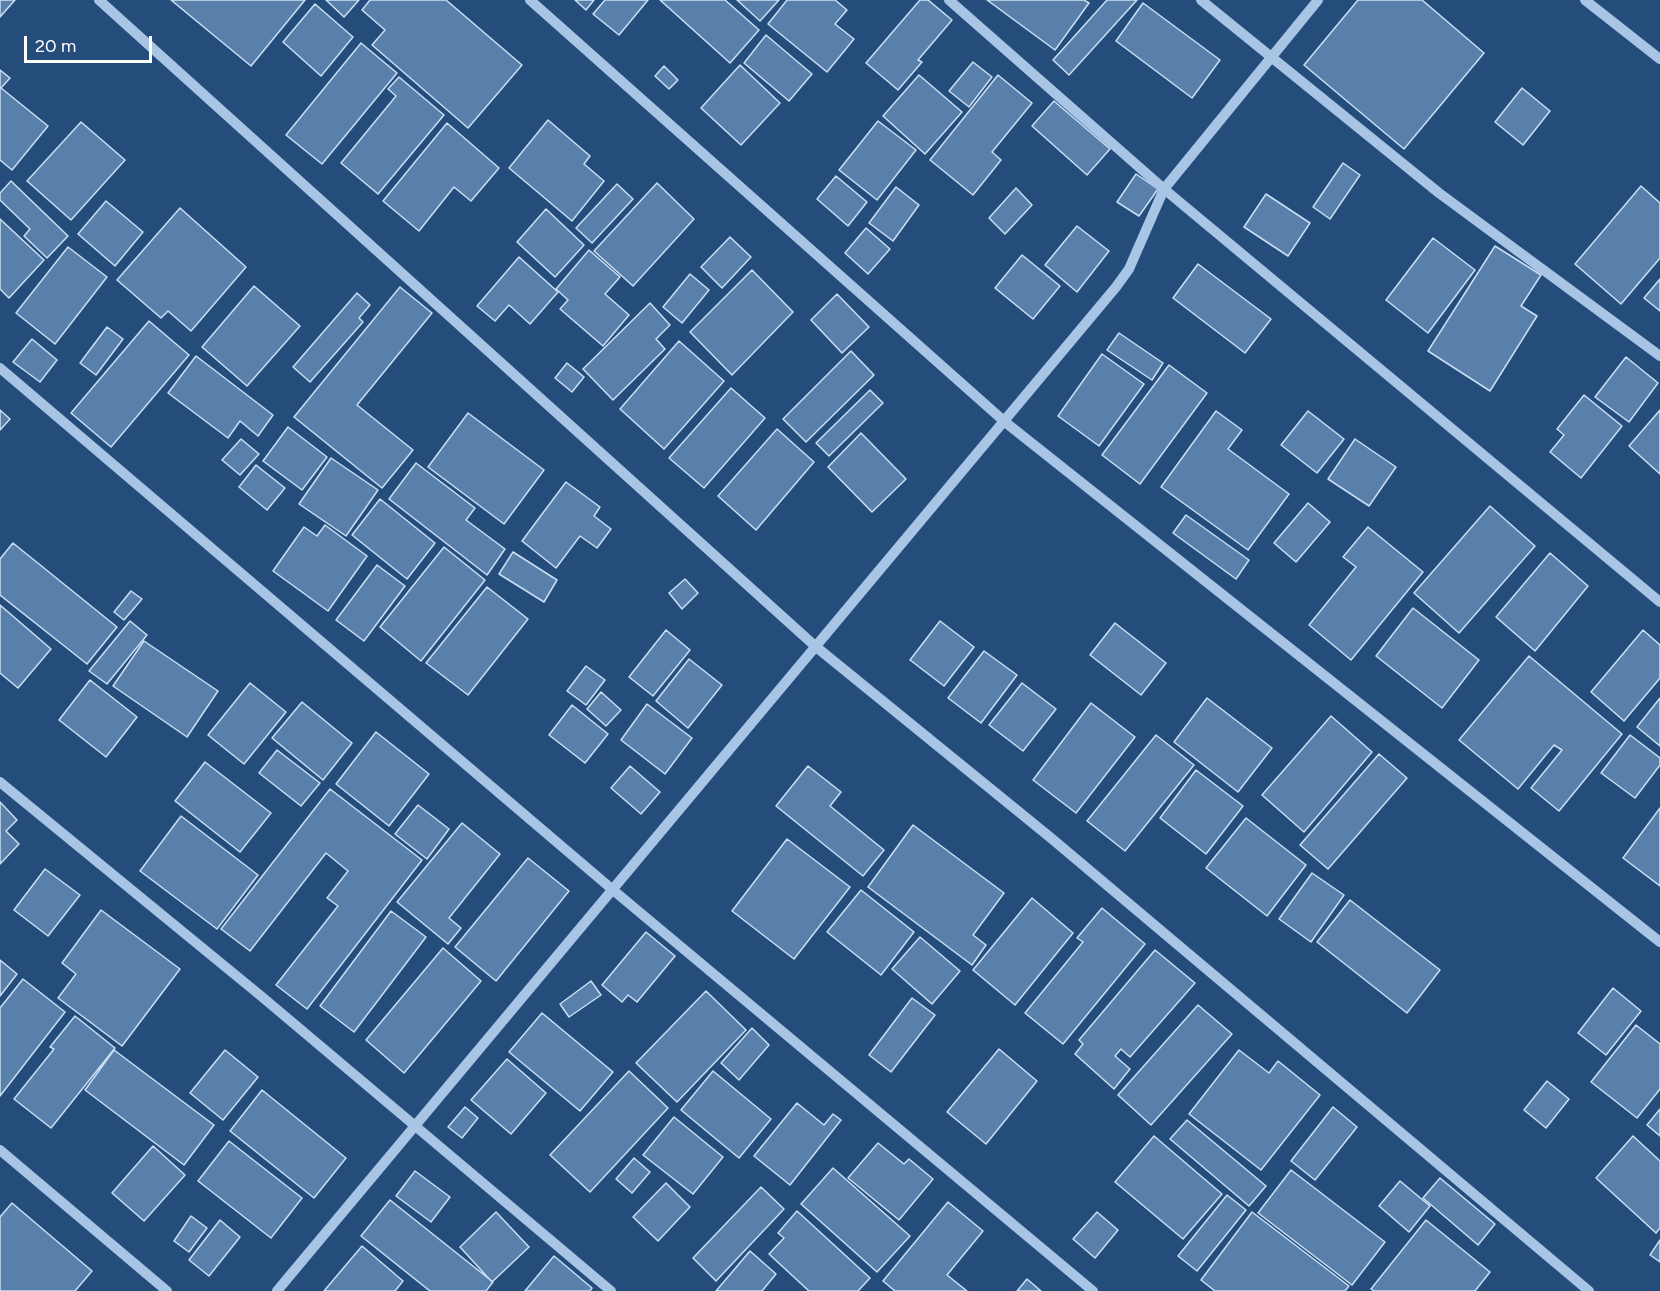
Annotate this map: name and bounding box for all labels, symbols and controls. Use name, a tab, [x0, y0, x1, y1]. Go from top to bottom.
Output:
scale bar	[27, 24, 154, 62]
text: 20 m	[35, 35, 76, 57]

